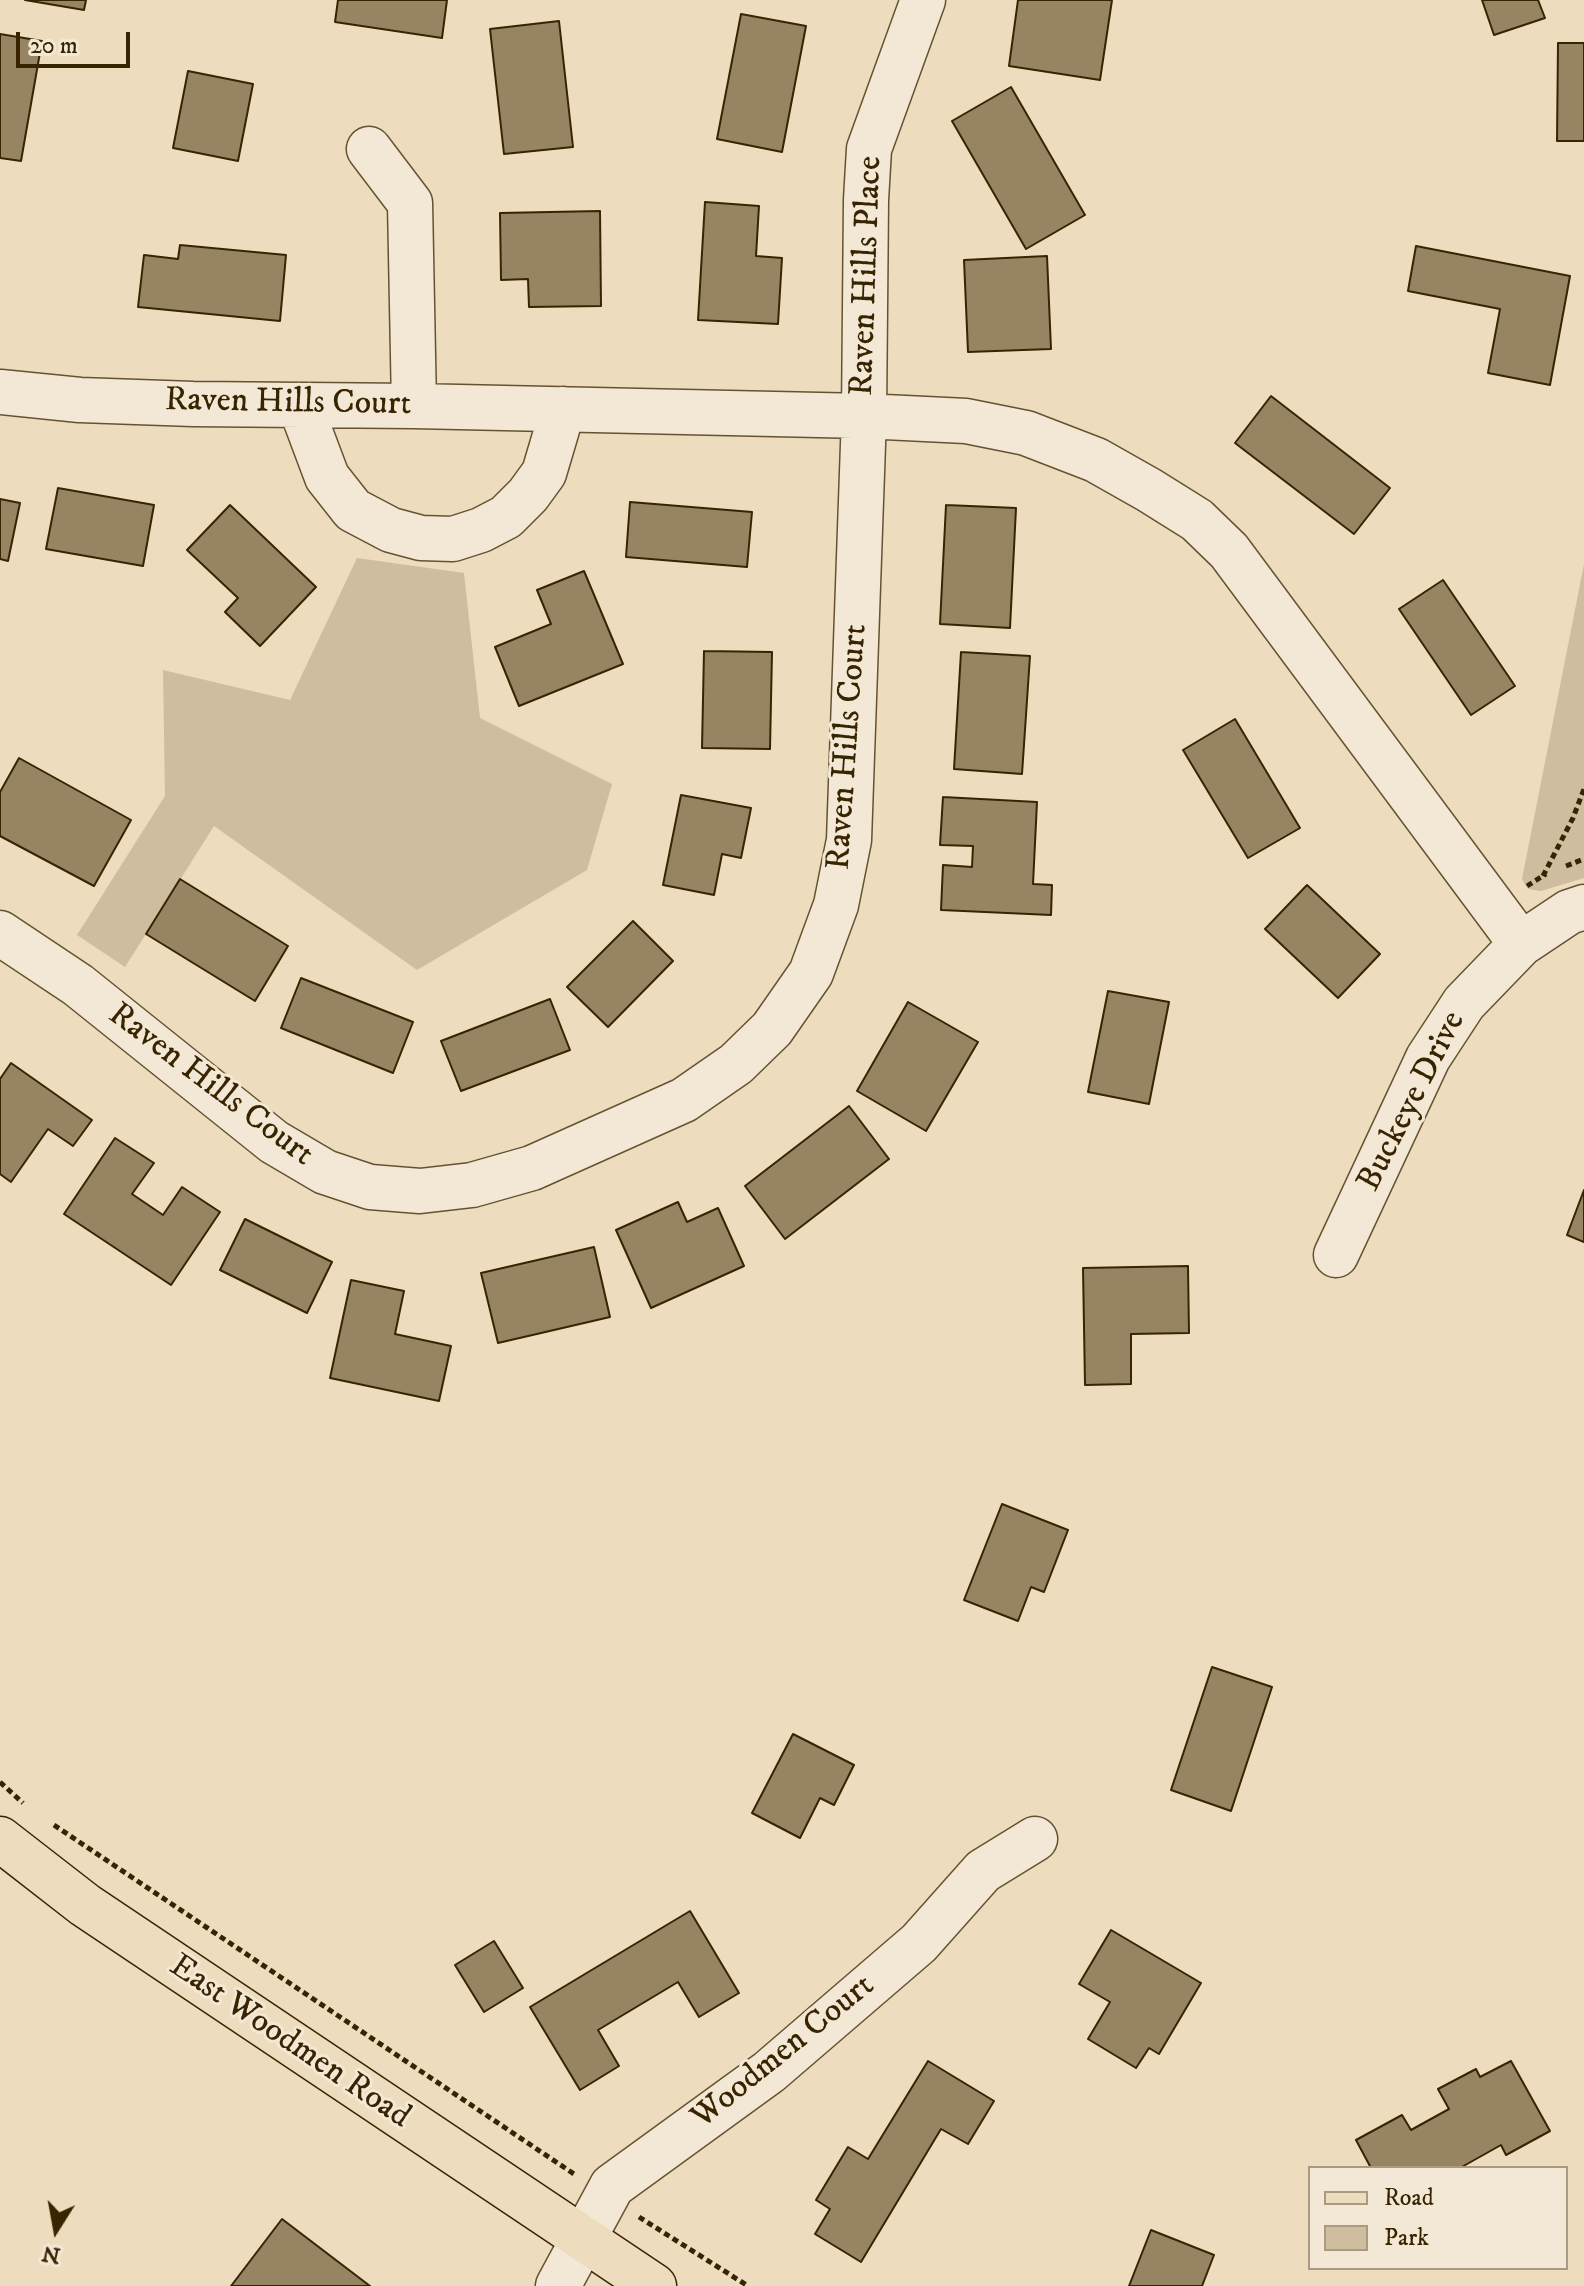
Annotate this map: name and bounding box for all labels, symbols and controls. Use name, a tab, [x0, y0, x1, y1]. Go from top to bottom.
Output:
scale bar	[20, 16, 134, 66]
text: 20 m	[30, 31, 78, 61]
street label: Raven Hills Place	[843, 155, 893, 397]
street label: Raven Hills Court	[164, 381, 412, 427]
street label: Raven Hills Court	[820, 623, 878, 871]
street label: Raven Hills Court	[99, 996, 321, 1176]
street label: Buckeye Drive	[1350, 1005, 1476, 1199]
street label: East Woodmen Road	[160, 1947, 418, 2139]
street label: Woodmen Court	[684, 1967, 884, 2139]
legend	[1308, 2166, 1568, 2270]
text: Road	[1384, 2183, 1434, 2213]
north arrow	[16, 2190, 96, 2270]
text: Park	[1384, 2223, 1429, 2253]
text: N	[40, 2239, 63, 2269]

